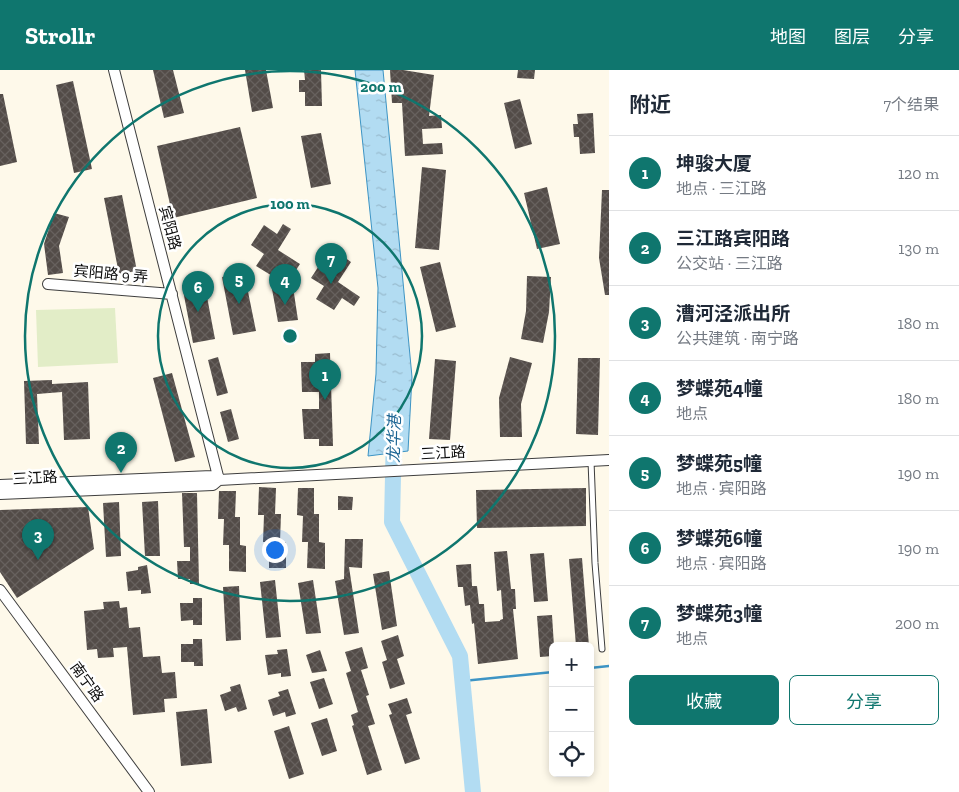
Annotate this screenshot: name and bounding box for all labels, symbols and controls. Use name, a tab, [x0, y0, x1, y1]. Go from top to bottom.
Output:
text: Strollr	[25, 21, 95, 50]
text: 地图	[770, 26, 806, 48]
text: 图层	[834, 26, 870, 48]
text: 分享	[898, 26, 934, 48]
text: 200 m	[360, 78, 402, 96]
text: 附近	[629, 92, 671, 117]
text: 7个结果	[883, 95, 939, 114]
text: 坤骏大厦	[676, 152, 752, 175]
text: 1	[642, 164, 648, 183]
text: 120 m	[898, 164, 939, 183]
text: 地点 · 三江路	[676, 179, 767, 198]
text: 100 m	[270, 195, 310, 213]
street label: 宾阳路	[155, 204, 185, 252]
text: 三江路宾阳路	[676, 227, 790, 250]
text: 2	[641, 239, 649, 258]
text: 130 m	[898, 239, 939, 258]
pin: 7	[315, 243, 347, 284]
text: 公交站 · 三江路	[676, 254, 783, 273]
street label: 宾阳路 9 弄	[73, 262, 149, 286]
pin: 5	[223, 263, 255, 304]
pin: 4	[269, 264, 301, 305]
pin: 6	[182, 271, 214, 312]
text: 漕河泾派出所	[676, 302, 790, 325]
text: 3	[641, 314, 649, 333]
text: 180 m	[898, 314, 939, 333]
centre of rings	[281, 327, 299, 345]
text: 公共建筑 · 南宁路	[676, 329, 799, 348]
pin: 1	[309, 359, 341, 400]
text: 梦蝶苑4幢	[676, 377, 763, 400]
text: 4	[640, 389, 650, 408]
text: 180 m	[898, 389, 939, 408]
text: 地点	[676, 404, 708, 423]
water label: 龙华港	[384, 413, 404, 463]
pin: 2	[105, 432, 137, 473]
street label: 三江路	[420, 443, 466, 463]
text: 梦蝶苑5幢	[676, 452, 762, 475]
text: 5	[641, 464, 649, 483]
text: 190 m	[898, 464, 939, 483]
street label: 三江路	[12, 468, 58, 488]
text: 地点 · 宾阳路	[676, 479, 767, 498]
pin: 3	[22, 519, 54, 560]
text: 梦蝶苑6幢	[676, 527, 762, 550]
your location	[262, 537, 288, 563]
text: 6	[641, 539, 649, 558]
text: 190 m	[898, 539, 939, 558]
text: 地点 · 宾阳路	[676, 554, 767, 573]
text: 梦蝶苑3幢	[676, 602, 762, 625]
text: 7	[641, 614, 649, 633]
text: 200 m	[895, 614, 939, 633]
text: 地点	[676, 629, 708, 648]
map controls	[549, 642, 594, 777]
button: +	[549, 642, 594, 687]
street label: 南宁路	[66, 659, 108, 705]
button: 收藏	[629, 675, 779, 725]
button: 分享	[789, 675, 939, 725]
button: −	[549, 687, 594, 732]
button: locate	[549, 732, 594, 777]

